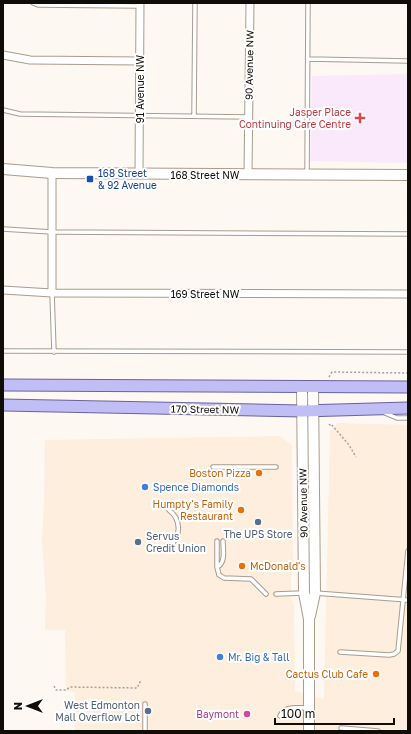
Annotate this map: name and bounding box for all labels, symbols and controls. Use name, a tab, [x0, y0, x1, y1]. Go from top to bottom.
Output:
street label: 90 Avenue NW	[242, 30, 256, 100]
street label: 91 Avenue NW	[134, 54, 146, 123]
place label: Jasper Place Continuing Care Centre	[239, 106, 351, 130]
marker: Jasper Place Continuing Care Centre	[354, 112, 366, 124]
place label: 168 Street & 92 Avenue	[98, 167, 157, 191]
street label: 168 Street NW	[171, 169, 240, 181]
marker: 168 Street & 92 Avenue	[85, 174, 95, 184]
street label: 169 Street NW	[171, 288, 240, 300]
street label: 170 Street NW	[171, 402, 240, 416]
place label: Boston Pizza	[189, 467, 251, 479]
marker: Boston Pizza	[254, 468, 264, 478]
street label: 90 Avenue NW	[296, 468, 310, 538]
place label: Spence Diamonds	[153, 481, 239, 493]
marker: Spence Diamonds	[140, 482, 150, 492]
place label: Humpty's Family Restaurant	[153, 498, 233, 522]
marker: Humpty's Family Restaurant	[236, 505, 246, 515]
marker: The UPS Store	[253, 517, 263, 527]
place label: The UPS Store	[223, 528, 293, 540]
place label: Servus Credit Union	[146, 530, 206, 554]
marker: Servus Credit Union	[133, 537, 143, 547]
place label: McDonald's	[250, 560, 306, 572]
marker: McDonald's	[237, 561, 247, 571]
place label: Mr. Big & Tall	[228, 651, 289, 663]
marker: Mr. Big & Tall	[215, 652, 225, 662]
place label: Cactus Club Cafe	[286, 668, 368, 680]
marker: Cactus Club Cafe	[371, 669, 381, 679]
north arrow	[8, 686, 48, 726]
place label: West Edmonton Mall Overflow Lot	[55, 699, 140, 723]
scale bar	[275, 700, 394, 726]
text: N	[11, 702, 24, 710]
marker: West Edmonton Mall Overflow Lot	[143, 706, 153, 716]
text: 100 m	[281, 706, 315, 721]
place label: Baymont	[196, 708, 239, 720]
marker: Baymont	[242, 709, 252, 719]

